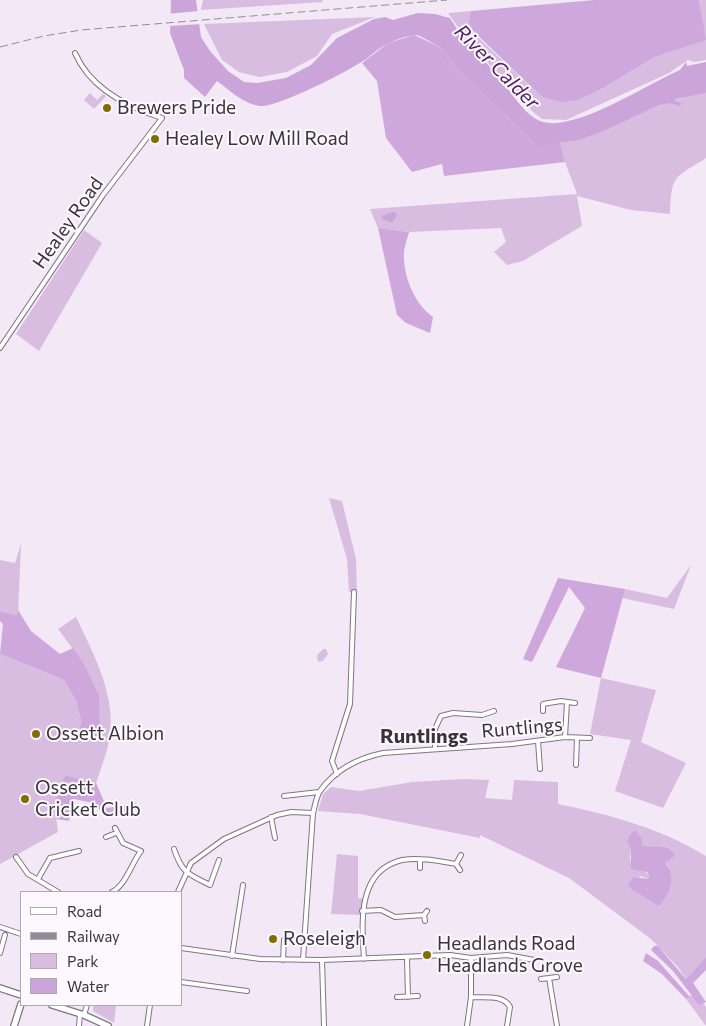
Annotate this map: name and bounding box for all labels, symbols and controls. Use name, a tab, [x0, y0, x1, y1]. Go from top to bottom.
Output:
water label: River Calder	[450, 20, 544, 114]
place label: Brewers Pride	[117, 97, 236, 119]
marker: Brewers Pride	[101, 102, 113, 114]
place label: Healey Low Mill Road	[165, 128, 349, 150]
marker: Healey Low Mill Road	[149, 133, 161, 145]
street label: Healey Road	[28, 173, 108, 273]
street label: Runtlings	[480, 713, 564, 743]
place label: Ossett Albion	[46, 723, 164, 745]
district label: Runtlings	[380, 724, 468, 748]
marker: Ossett Albion	[30, 728, 42, 740]
place label: Ossett Cricket Club	[35, 777, 141, 821]
marker: Ossett Cricket Club	[19, 793, 31, 805]
legend	[20, 891, 182, 1006]
text: Road	[67, 902, 102, 920]
text: Railway	[67, 927, 120, 945]
place label: Roseleigh	[283, 928, 366, 950]
marker: Roseleigh	[267, 933, 279, 945]
place label: Headlands Road Headlands Grove	[437, 933, 583, 977]
marker: Headlands Road Headlands Grove	[421, 949, 433, 961]
text: Park	[67, 952, 98, 970]
text: Water	[67, 977, 109, 995]

